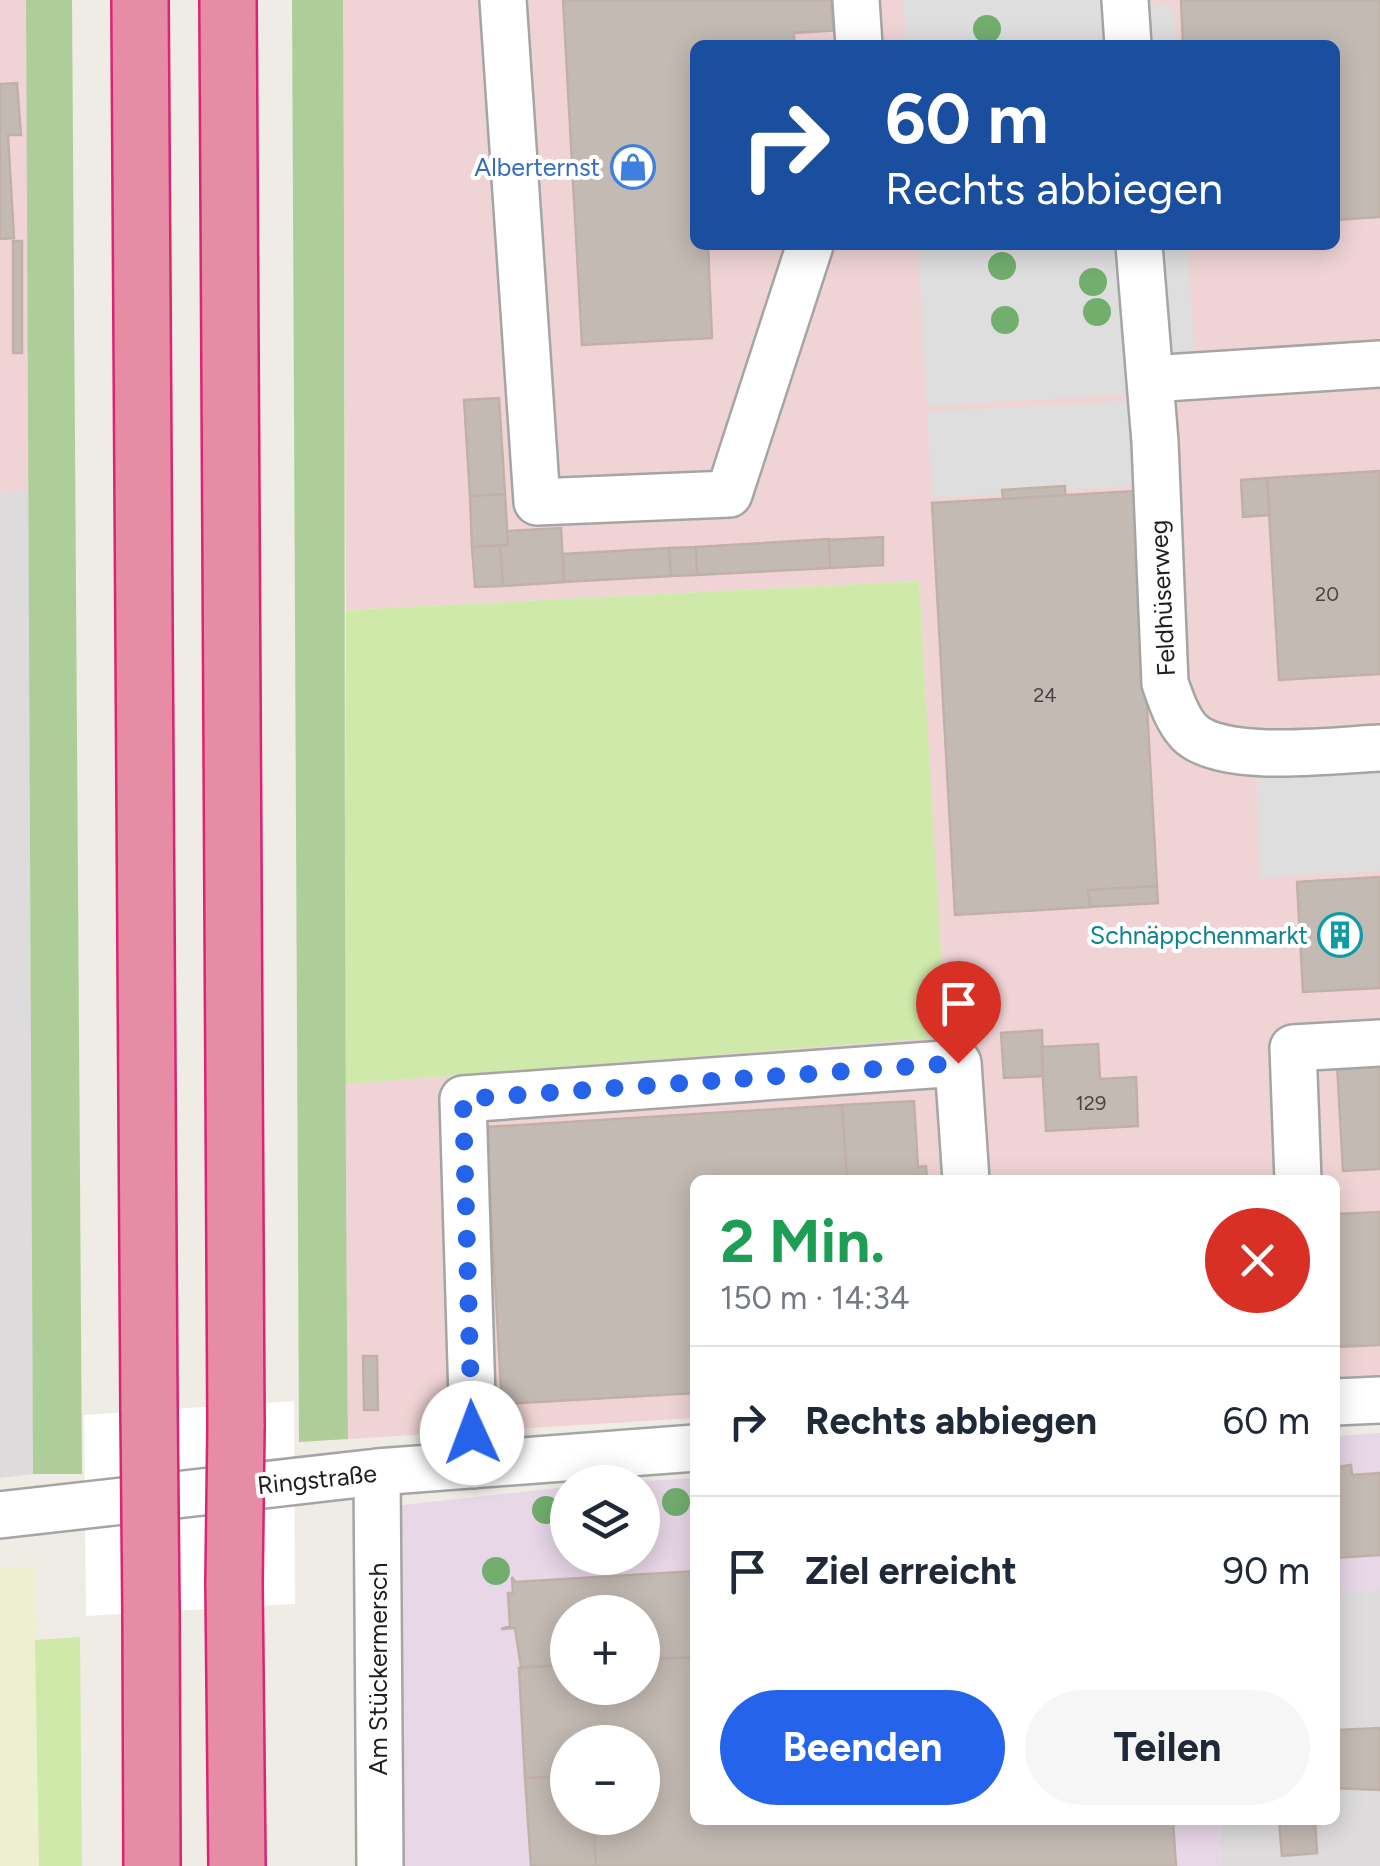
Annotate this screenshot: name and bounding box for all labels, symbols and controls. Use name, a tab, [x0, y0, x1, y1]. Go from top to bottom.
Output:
text: 60 m	[885, 76, 1049, 161]
icon: right	[720, 80, 850, 210]
shop icon: Alberternst	[610, 144, 656, 190]
place label: Alberternst	[474, 152, 600, 182]
text: Rechts abbiegen	[885, 161, 1223, 215]
street label: Feldhüserweg	[1143, 519, 1181, 677]
house number: 20	[1315, 582, 1339, 606]
house number: 24	[1033, 683, 1057, 707]
building icon: Schnäppchenmarkt	[1317, 912, 1363, 958]
place label: Schnäppchenmarkt	[1090, 920, 1308, 950]
pin	[916, 961, 1001, 1064]
icon: arrive	[931, 976, 986, 1031]
house number: 129	[1076, 1091, 1106, 1115]
text: 2 Min.	[720, 1205, 885, 1277]
button: close	[1205, 1208, 1310, 1313]
text: 150 m · 14:34	[720, 1279, 910, 1317]
position arrow	[420, 1381, 524, 1485]
icon: right	[720, 1394, 775, 1449]
text: Rechts abbiegen	[805, 1398, 1097, 1444]
text: 60 m	[1222, 1398, 1310, 1444]
street label: Ringstraße	[256, 1458, 378, 1500]
map controls	[550, 1465, 660, 1835]
button: layers	[550, 1465, 660, 1575]
icon: arrive	[720, 1544, 775, 1599]
text: Ziel erreicht	[805, 1548, 1017, 1594]
text: 90 m	[1222, 1548, 1310, 1594]
street label: Am Stückermersch	[363, 1562, 393, 1776]
button: +	[550, 1595, 660, 1705]
button: Beenden	[720, 1690, 1005, 1805]
button: Teilen	[1025, 1690, 1310, 1805]
button: −	[550, 1725, 660, 1835]

